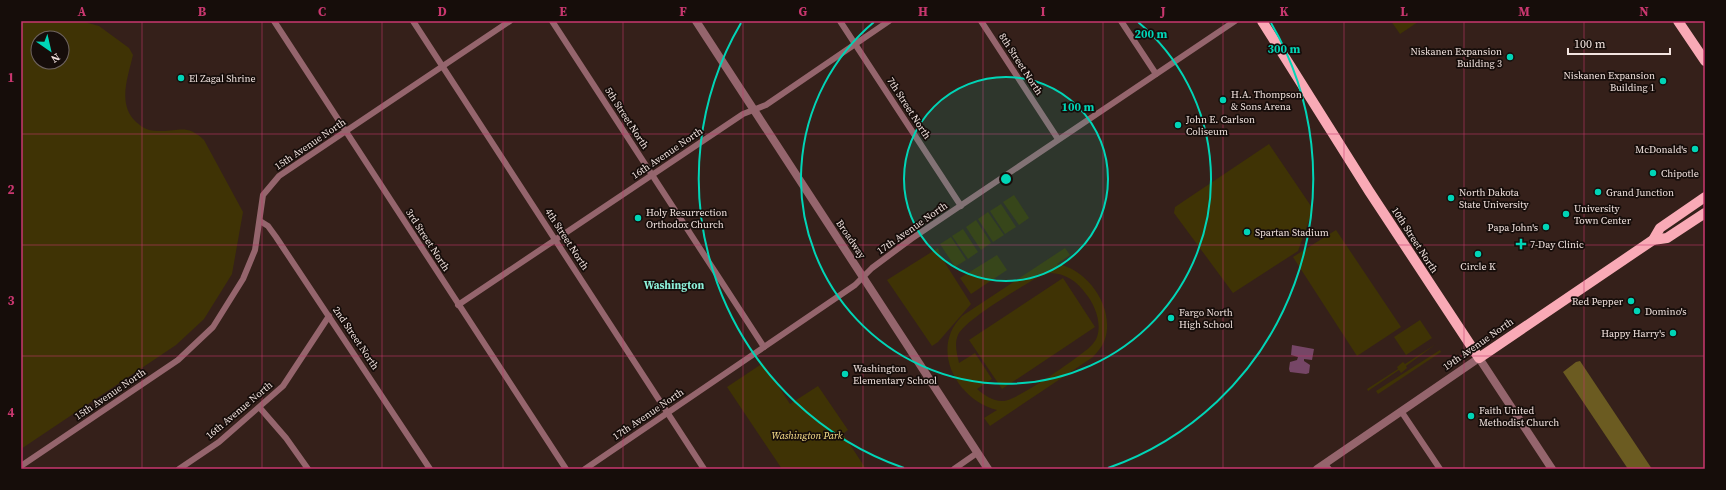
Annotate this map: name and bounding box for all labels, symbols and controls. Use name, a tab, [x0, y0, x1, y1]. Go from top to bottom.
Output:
text: A	[78, 3, 87, 20]
text: B	[198, 3, 207, 20]
text: C	[318, 3, 326, 20]
text: D	[437, 3, 447, 20]
text: E	[559, 3, 567, 20]
text: F	[679, 3, 687, 20]
text: G	[799, 3, 808, 20]
text: H	[918, 3, 928, 20]
text: I	[1040, 3, 1046, 20]
text: J	[1159, 3, 1166, 20]
text: K	[1279, 3, 1289, 20]
text: L	[1400, 3, 1408, 20]
text: M	[1518, 3, 1530, 20]
text: N	[1639, 3, 1649, 20]
text: 200 m	[1135, 26, 1168, 42]
north arrow	[30, 30, 70, 70]
scale bar	[1568, 30, 1670, 56]
street label: 8th Street North	[996, 31, 1046, 97]
text: 100 m	[1574, 36, 1606, 52]
text: 300 m	[1268, 41, 1301, 57]
place label: Niskanen Expansion Building 3	[1410, 45, 1502, 70]
text: N	[48, 49, 63, 66]
marker: Niskanen Expansion Building 3	[1505, 52, 1515, 62]
text: 1	[7, 69, 15, 86]
place label: Niskanen Expansion Building 1	[1563, 69, 1655, 94]
place label: El Zagal Shrine	[189, 72, 256, 85]
marker: El Zagal Shrine	[176, 73, 186, 83]
street label: 7th Street North	[884, 75, 934, 141]
marker: Niskanen Expansion Building 1	[1658, 76, 1668, 86]
street label: 5th Street North	[602, 85, 652, 151]
place label: H.A. Thompson & Sons Arena	[1231, 88, 1302, 113]
marker: H.A. Thompson & Sons Arena	[1218, 95, 1228, 105]
text: 100 m	[1062, 99, 1095, 115]
place label: John E. Carlson Coliseum	[1185, 113, 1255, 138]
street label: 15th Avenue North	[272, 115, 348, 173]
marker: John E. Carlson Coliseum	[1173, 120, 1183, 130]
street label: 16th Avenue North	[629, 124, 705, 182]
place label: McDonald's	[1635, 143, 1687, 156]
marker: McDonald's	[1690, 144, 1700, 154]
place label: Chipotle	[1661, 167, 1699, 180]
marker: Chipotle	[1648, 168, 1658, 178]
centre of rings	[999, 172, 1013, 186]
text: 2	[7, 181, 15, 198]
place label: North Dakota State University	[1459, 186, 1530, 211]
place label: Grand Junction	[1606, 186, 1674, 199]
marker: Grand Junction	[1593, 187, 1603, 197]
marker: North Dakota State University	[1446, 193, 1456, 203]
street label: 17th Avenue North	[874, 199, 950, 257]
place label: University Town Center	[1574, 202, 1632, 227]
street label: 10th Street North	[1389, 205, 1441, 275]
street label: 3rd Street North	[403, 206, 453, 274]
street label: 4th Street North	[542, 206, 592, 272]
place label: Holy Resurrection Orthodox Church	[646, 206, 727, 231]
marker: University Town Center	[1561, 209, 1571, 219]
marker: Holy Resurrection Orthodox Church	[633, 213, 643, 223]
street label: Broadway	[833, 217, 869, 262]
place label: Papa John's	[1488, 221, 1538, 234]
marker: Papa John's	[1541, 222, 1551, 232]
place label: Spartan Stadium	[1255, 226, 1329, 239]
marker: Spartan Stadium	[1242, 227, 1252, 237]
marker: 7-Day Clinic	[1515, 238, 1527, 250]
place label: 7-Day Clinic	[1530, 238, 1584, 251]
marker: Circle K	[1473, 249, 1483, 259]
place label: Circle K	[1460, 260, 1496, 273]
district label: Washington	[644, 278, 704, 293]
text: 3	[7, 292, 15, 309]
place label: Red Pepper	[1572, 295, 1624, 308]
marker: Red Pepper	[1626, 296, 1636, 306]
street label: 2nd Street North	[330, 304, 382, 372]
place label: Domino's	[1645, 305, 1687, 318]
place label: Fargo North High School	[1179, 306, 1233, 331]
marker: Domino's	[1632, 306, 1642, 316]
marker: Fargo North High School	[1166, 313, 1176, 323]
street label: 19th Avenue North	[1440, 315, 1516, 373]
place label: Happy Harry's	[1601, 327, 1665, 340]
marker: Happy Harry's	[1668, 328, 1678, 338]
place label: Washington Elementary School	[853, 362, 937, 387]
street label: 15th Avenue North	[72, 365, 148, 423]
marker: Washington Elementary School	[840, 369, 850, 379]
street label: 16th Avenue North	[203, 378, 275, 442]
street label: 17th Avenue North	[610, 385, 686, 443]
text: 4	[7, 404, 15, 421]
place label: Faith United Methodist Church	[1479, 404, 1559, 429]
marker: Faith United Methodist Church	[1466, 411, 1476, 421]
park label: Washington Park	[771, 429, 843, 442]

